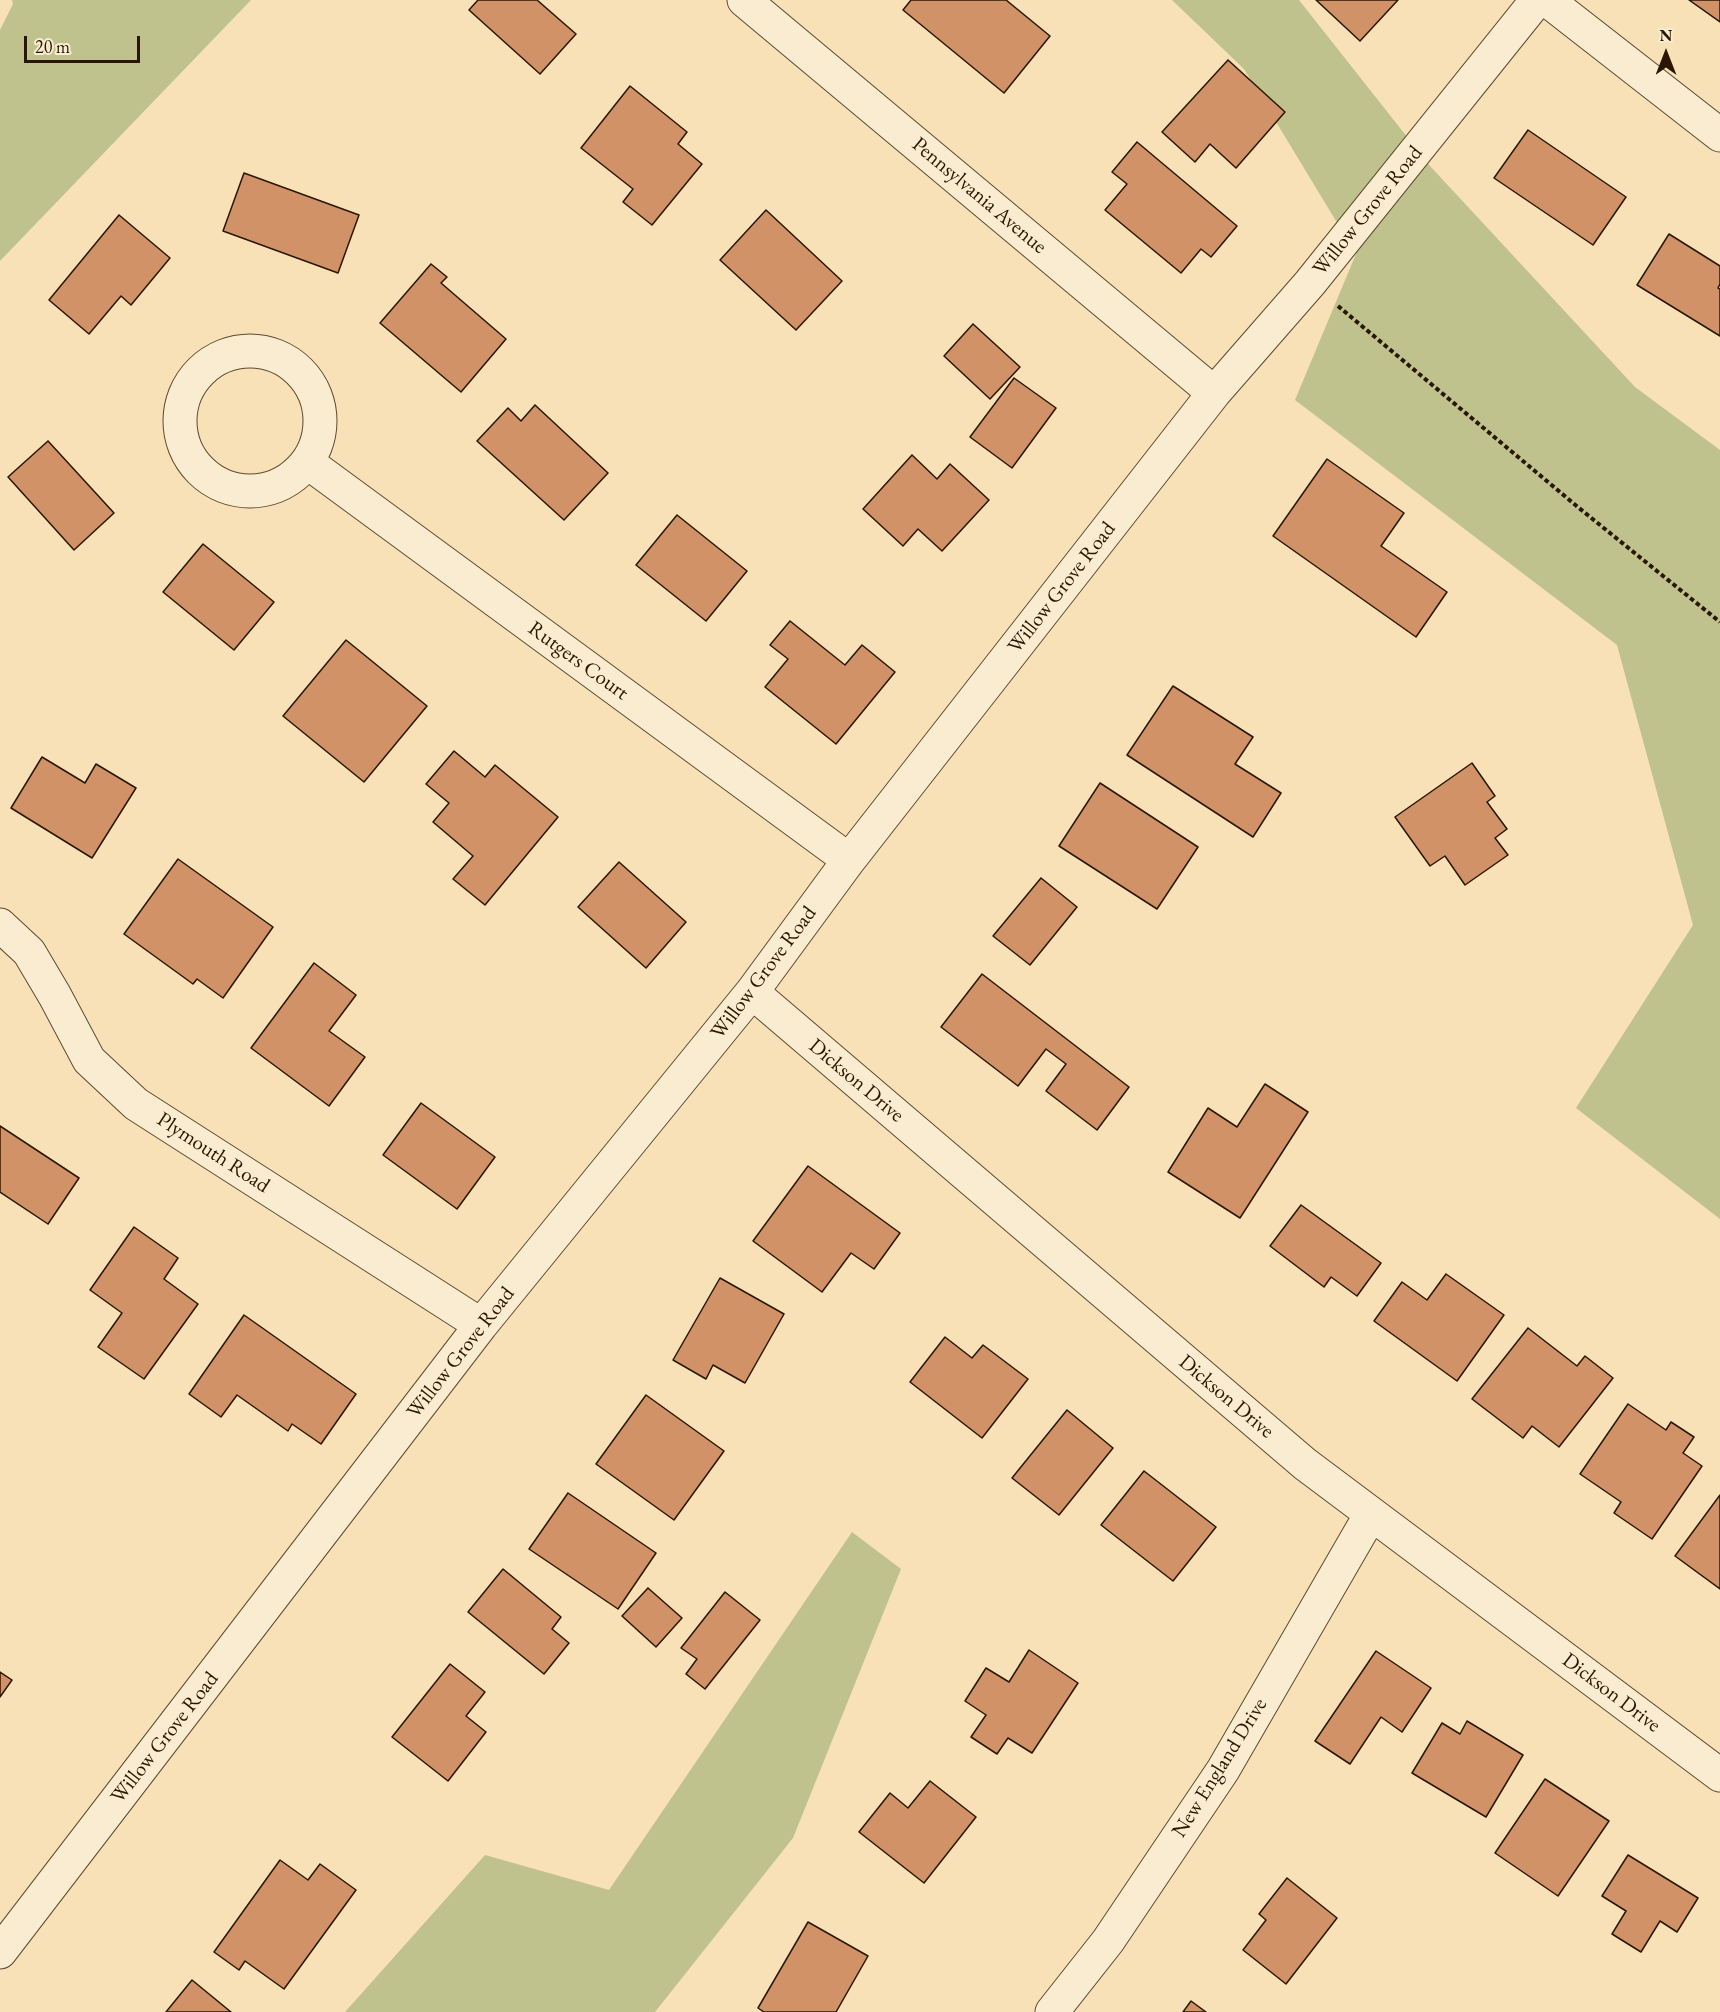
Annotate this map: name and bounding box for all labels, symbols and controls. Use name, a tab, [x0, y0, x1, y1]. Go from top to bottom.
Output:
scale bar	[27, 24, 142, 62]
north arrow	[1636, 24, 1696, 84]
text: N	[1660, 25, 1672, 46]
text: 20 m	[35, 35, 70, 58]
street label: Pennsylvania Avenue	[907, 132, 1051, 260]
street label: Willow Grove Road	[1308, 141, 1428, 281]
street label: Willow Grove Road	[1003, 517, 1121, 659]
street label: Rutgers Court	[523, 616, 633, 706]
street label: Willow Grove Road	[706, 901, 822, 1045]
street label: Dickson Drive	[803, 1034, 909, 1128]
street label: Plymouth Road	[152, 1107, 274, 1199]
street label: Willow Grove Road	[402, 1282, 520, 1424]
street label: Dickson Drive	[1173, 1350, 1279, 1444]
street label: Dickson Drive	[1557, 1648, 1665, 1738]
street label: Willow Grove Road	[106, 1667, 224, 1809]
street label: New England Drive	[1167, 1694, 1273, 1842]

